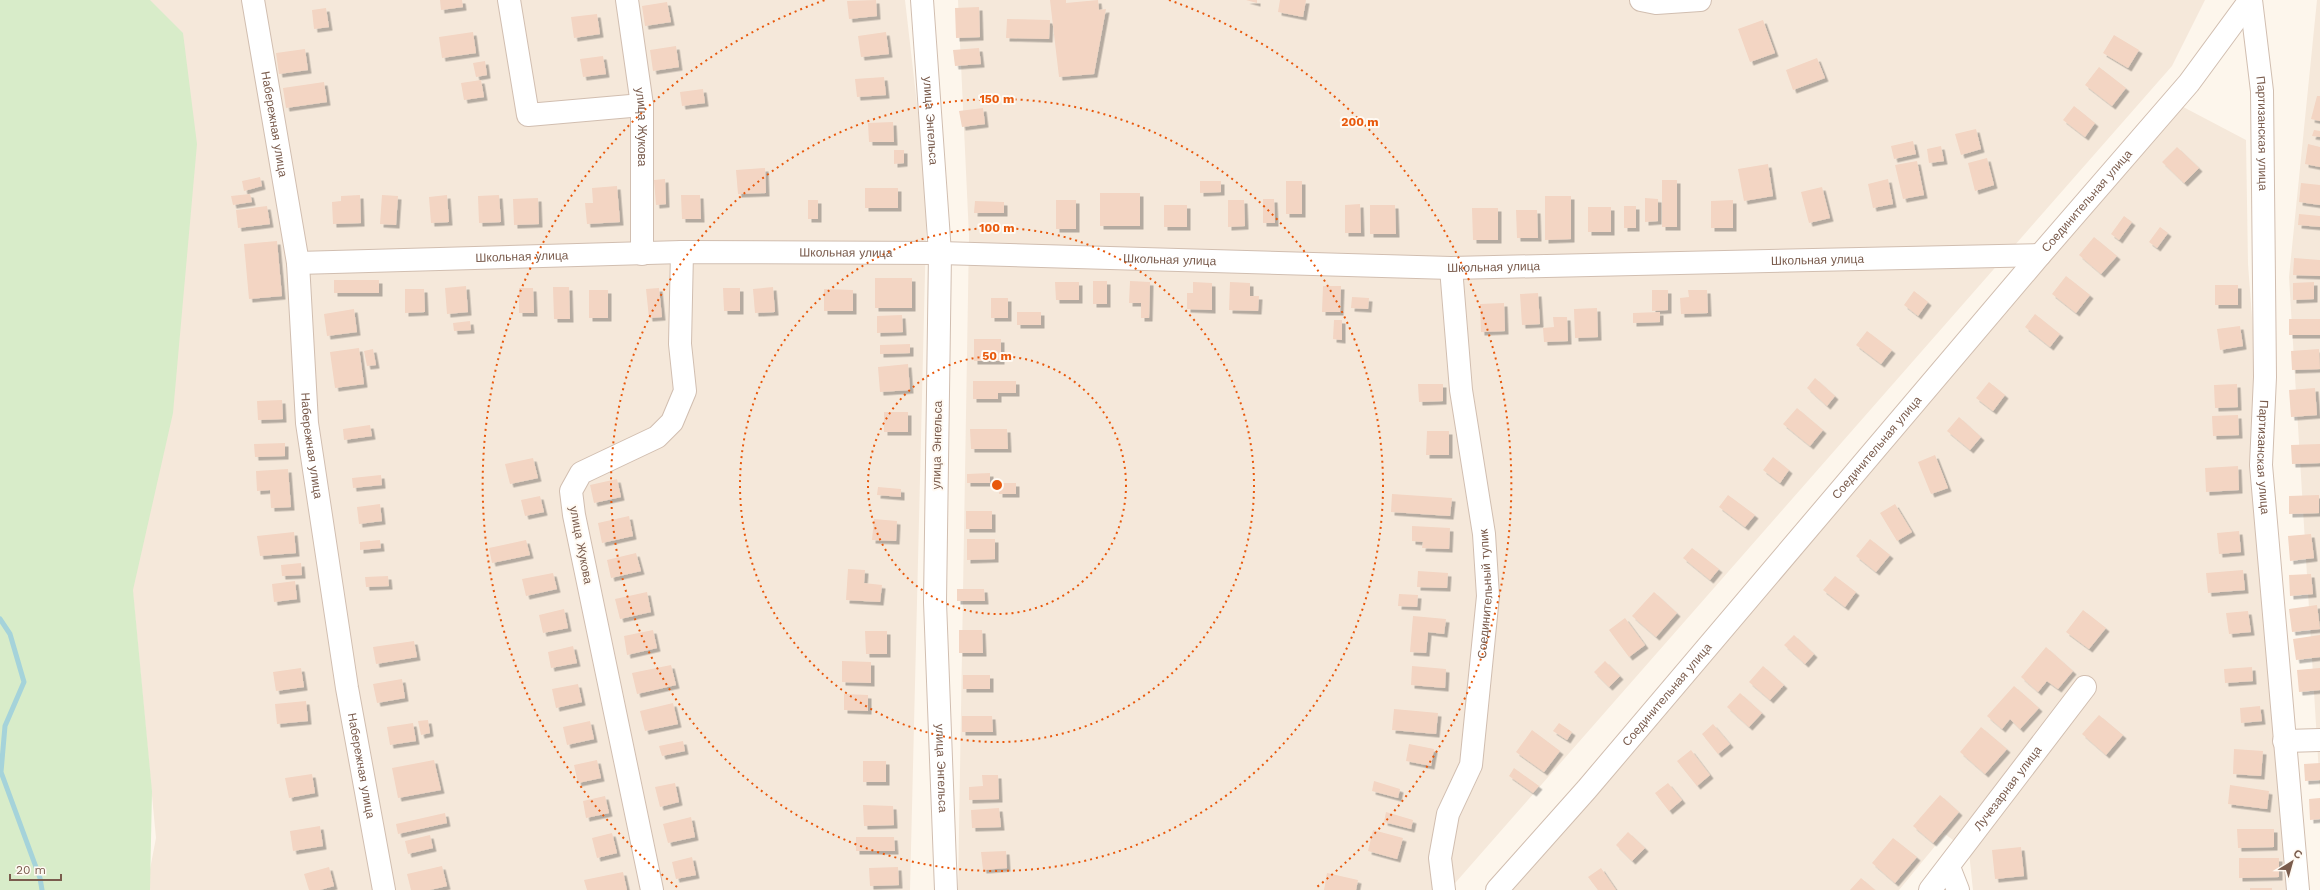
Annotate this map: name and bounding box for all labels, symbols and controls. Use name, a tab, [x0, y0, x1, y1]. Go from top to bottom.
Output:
street label: Набережная улица	[258, 70, 290, 178]
street label: Партизанская улица	[2253, 75, 2270, 191]
street label: улица Энгельса	[920, 76, 941, 166]
street label: улица Жукова	[633, 87, 649, 167]
text: 150 m	[980, 92, 1014, 106]
text: 200 m	[1341, 115, 1379, 129]
street label: Соединительная улица	[2039, 147, 2135, 255]
text: 100 m	[979, 221, 1015, 235]
street label: Школьная улица	[799, 245, 893, 260]
street label: Школьная улица	[475, 248, 569, 265]
street label: Школьная улица	[1123, 251, 1217, 268]
street label: Школьная улица	[1771, 252, 1865, 268]
street label: Школьная улица	[1447, 259, 1541, 275]
text: 50 m	[982, 349, 1012, 363]
street label: Набережная улица	[298, 392, 325, 500]
street label: Соединительная улица	[1829, 393, 1924, 502]
street label: улица Энгельса	[929, 400, 945, 489]
street label: Партизанская улица	[2254, 400, 2272, 515]
centre of rings	[990, 478, 1004, 492]
street label: улица Жукова	[567, 505, 595, 585]
street label: Соединительный тупик	[1475, 527, 1495, 659]
street label: Соединительная улица	[1619, 640, 1715, 749]
street label: Набережная улица	[345, 712, 378, 820]
street label: улица Энгельса	[933, 724, 950, 813]
street label: Лучезарная улица	[1971, 743, 2045, 833]
north arrow	[2272, 842, 2312, 882]
text: С	[2291, 847, 2305, 862]
scale bar	[10, 856, 61, 882]
text: 20 m	[16, 863, 46, 877]

